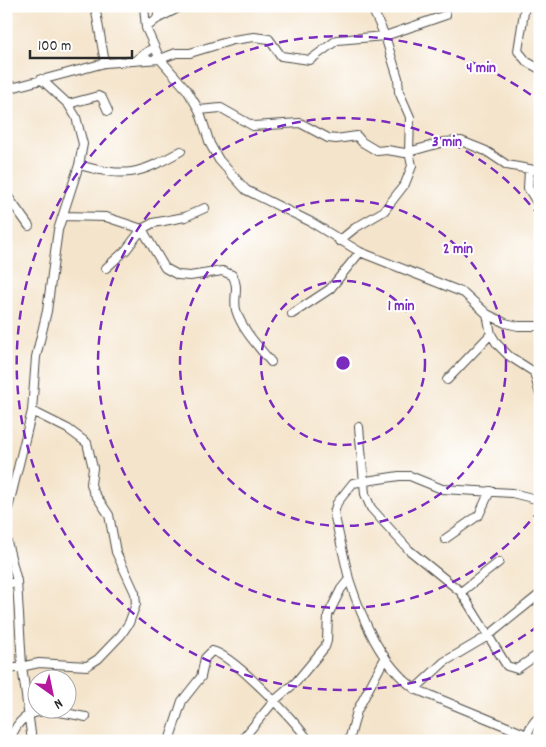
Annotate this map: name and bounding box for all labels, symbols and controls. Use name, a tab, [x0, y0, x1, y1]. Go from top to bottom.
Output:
scale bar	[30, 28, 132, 60]
text: 100 m	[38, 36, 71, 58]
text: 4 min	[466, 58, 496, 80]
text: 3 min	[432, 132, 462, 154]
text: 2 min	[443, 239, 473, 261]
text: 1 min	[388, 296, 414, 318]
centre of rings	[334, 354, 352, 372]
north arrow	[28, 670, 78, 720]
text: N	[50, 693, 66, 714]

